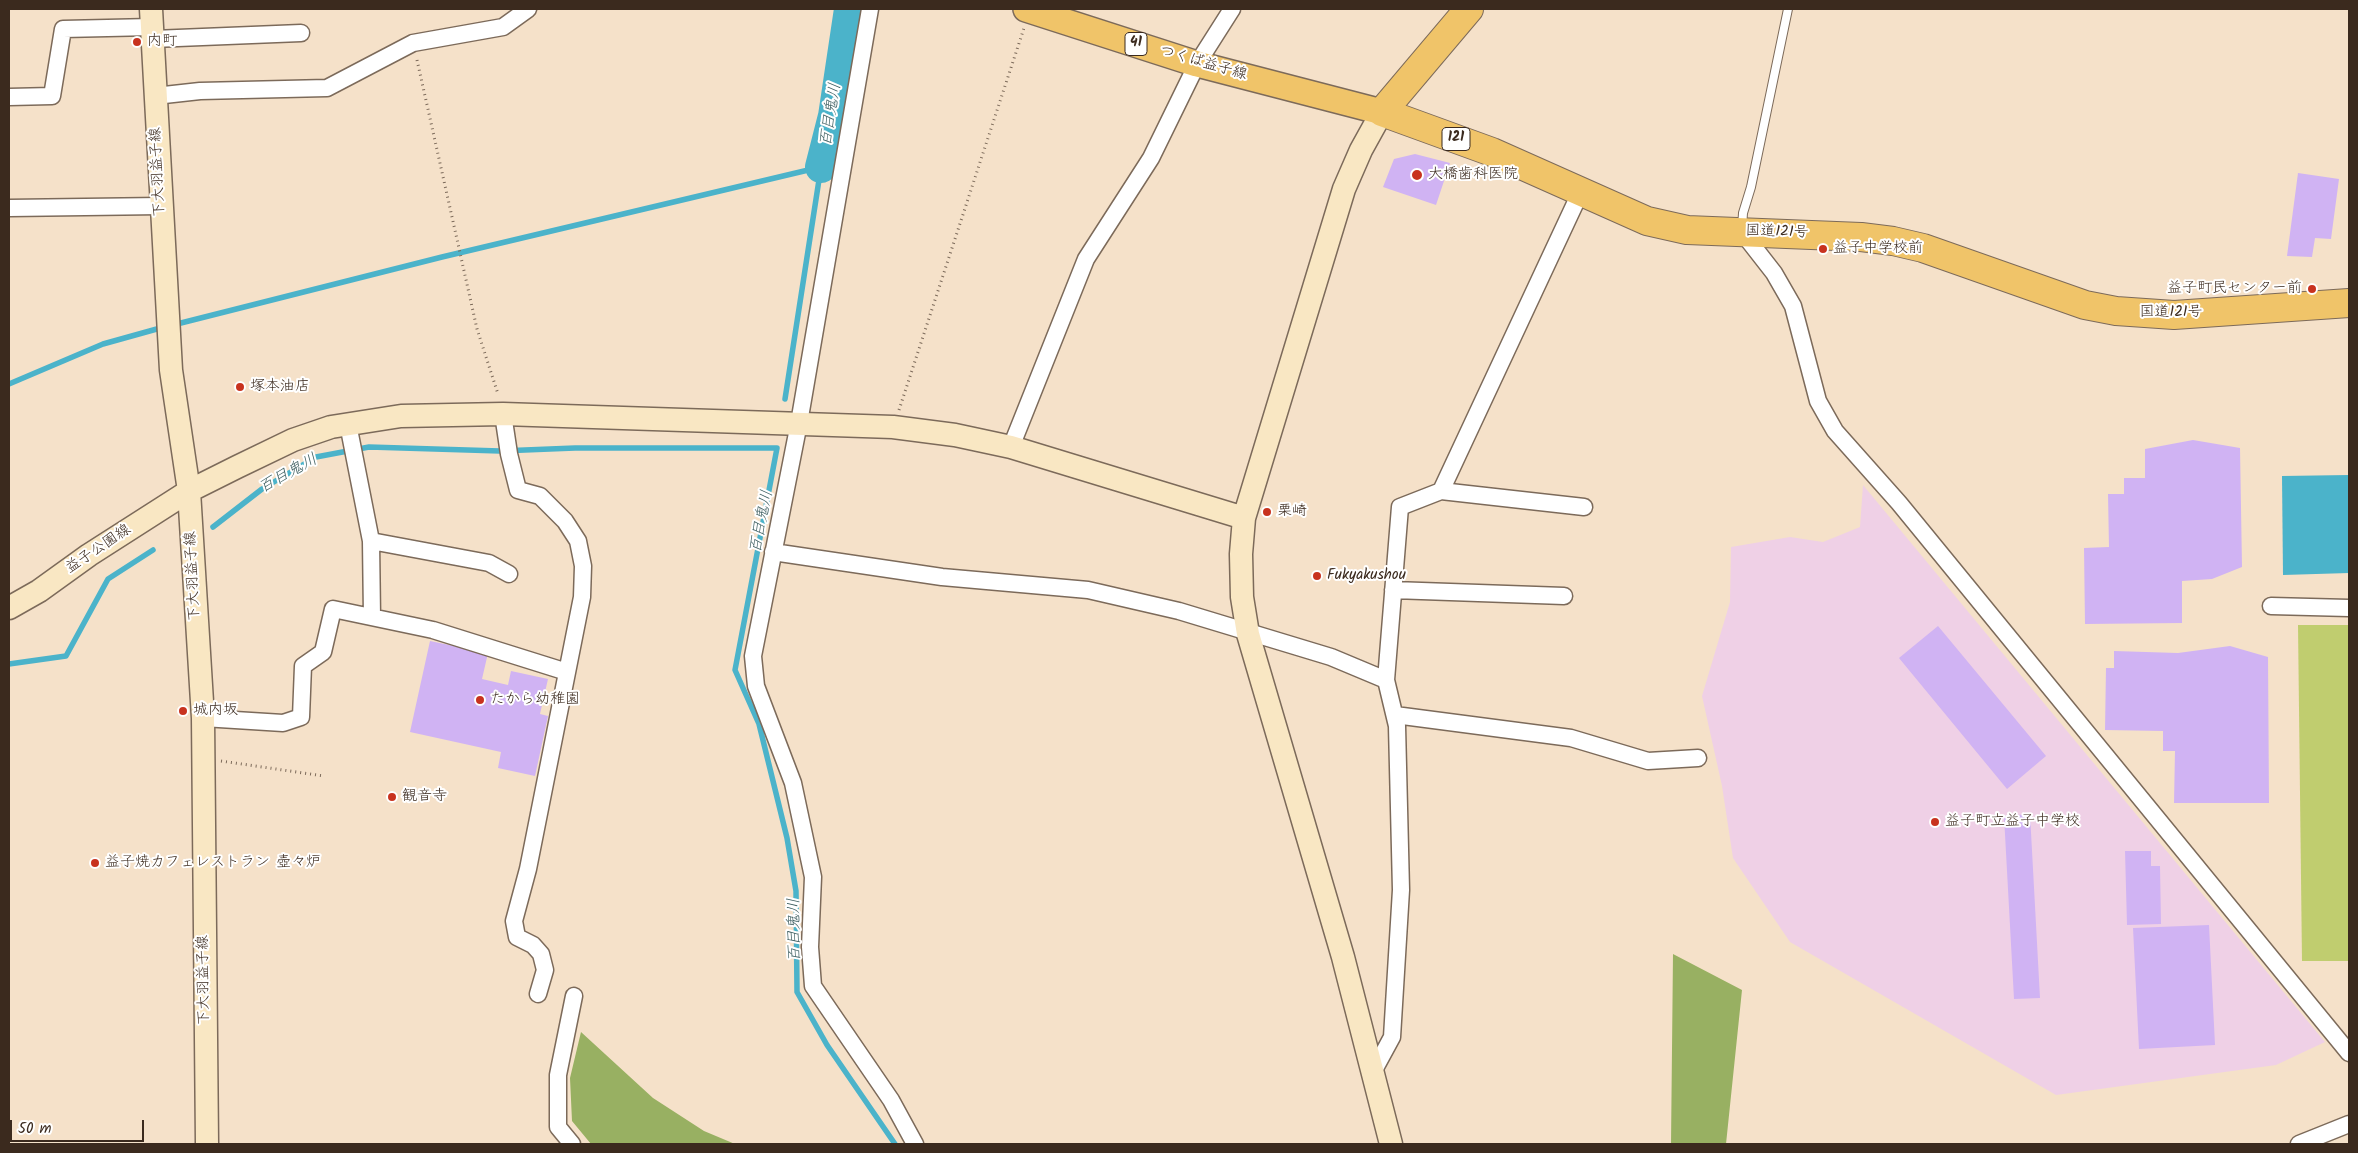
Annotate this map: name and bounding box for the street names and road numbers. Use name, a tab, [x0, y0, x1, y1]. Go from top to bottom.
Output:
road number: 41	[1125, 33, 1147, 56]
street label: つくば益子線	[1157, 43, 1249, 85]
street label: 下大羽益子線	[148, 127, 170, 217]
road number: 121	[1442, 128, 1470, 150]
street label: 国道121号	[1745, 223, 1809, 243]
street label: 国道121号	[2139, 304, 2203, 322]
street label: 益子公園線	[63, 522, 135, 578]
street label: 下大羽益子線	[183, 531, 205, 621]
street label: 下大羽益子線	[195, 935, 215, 1025]

